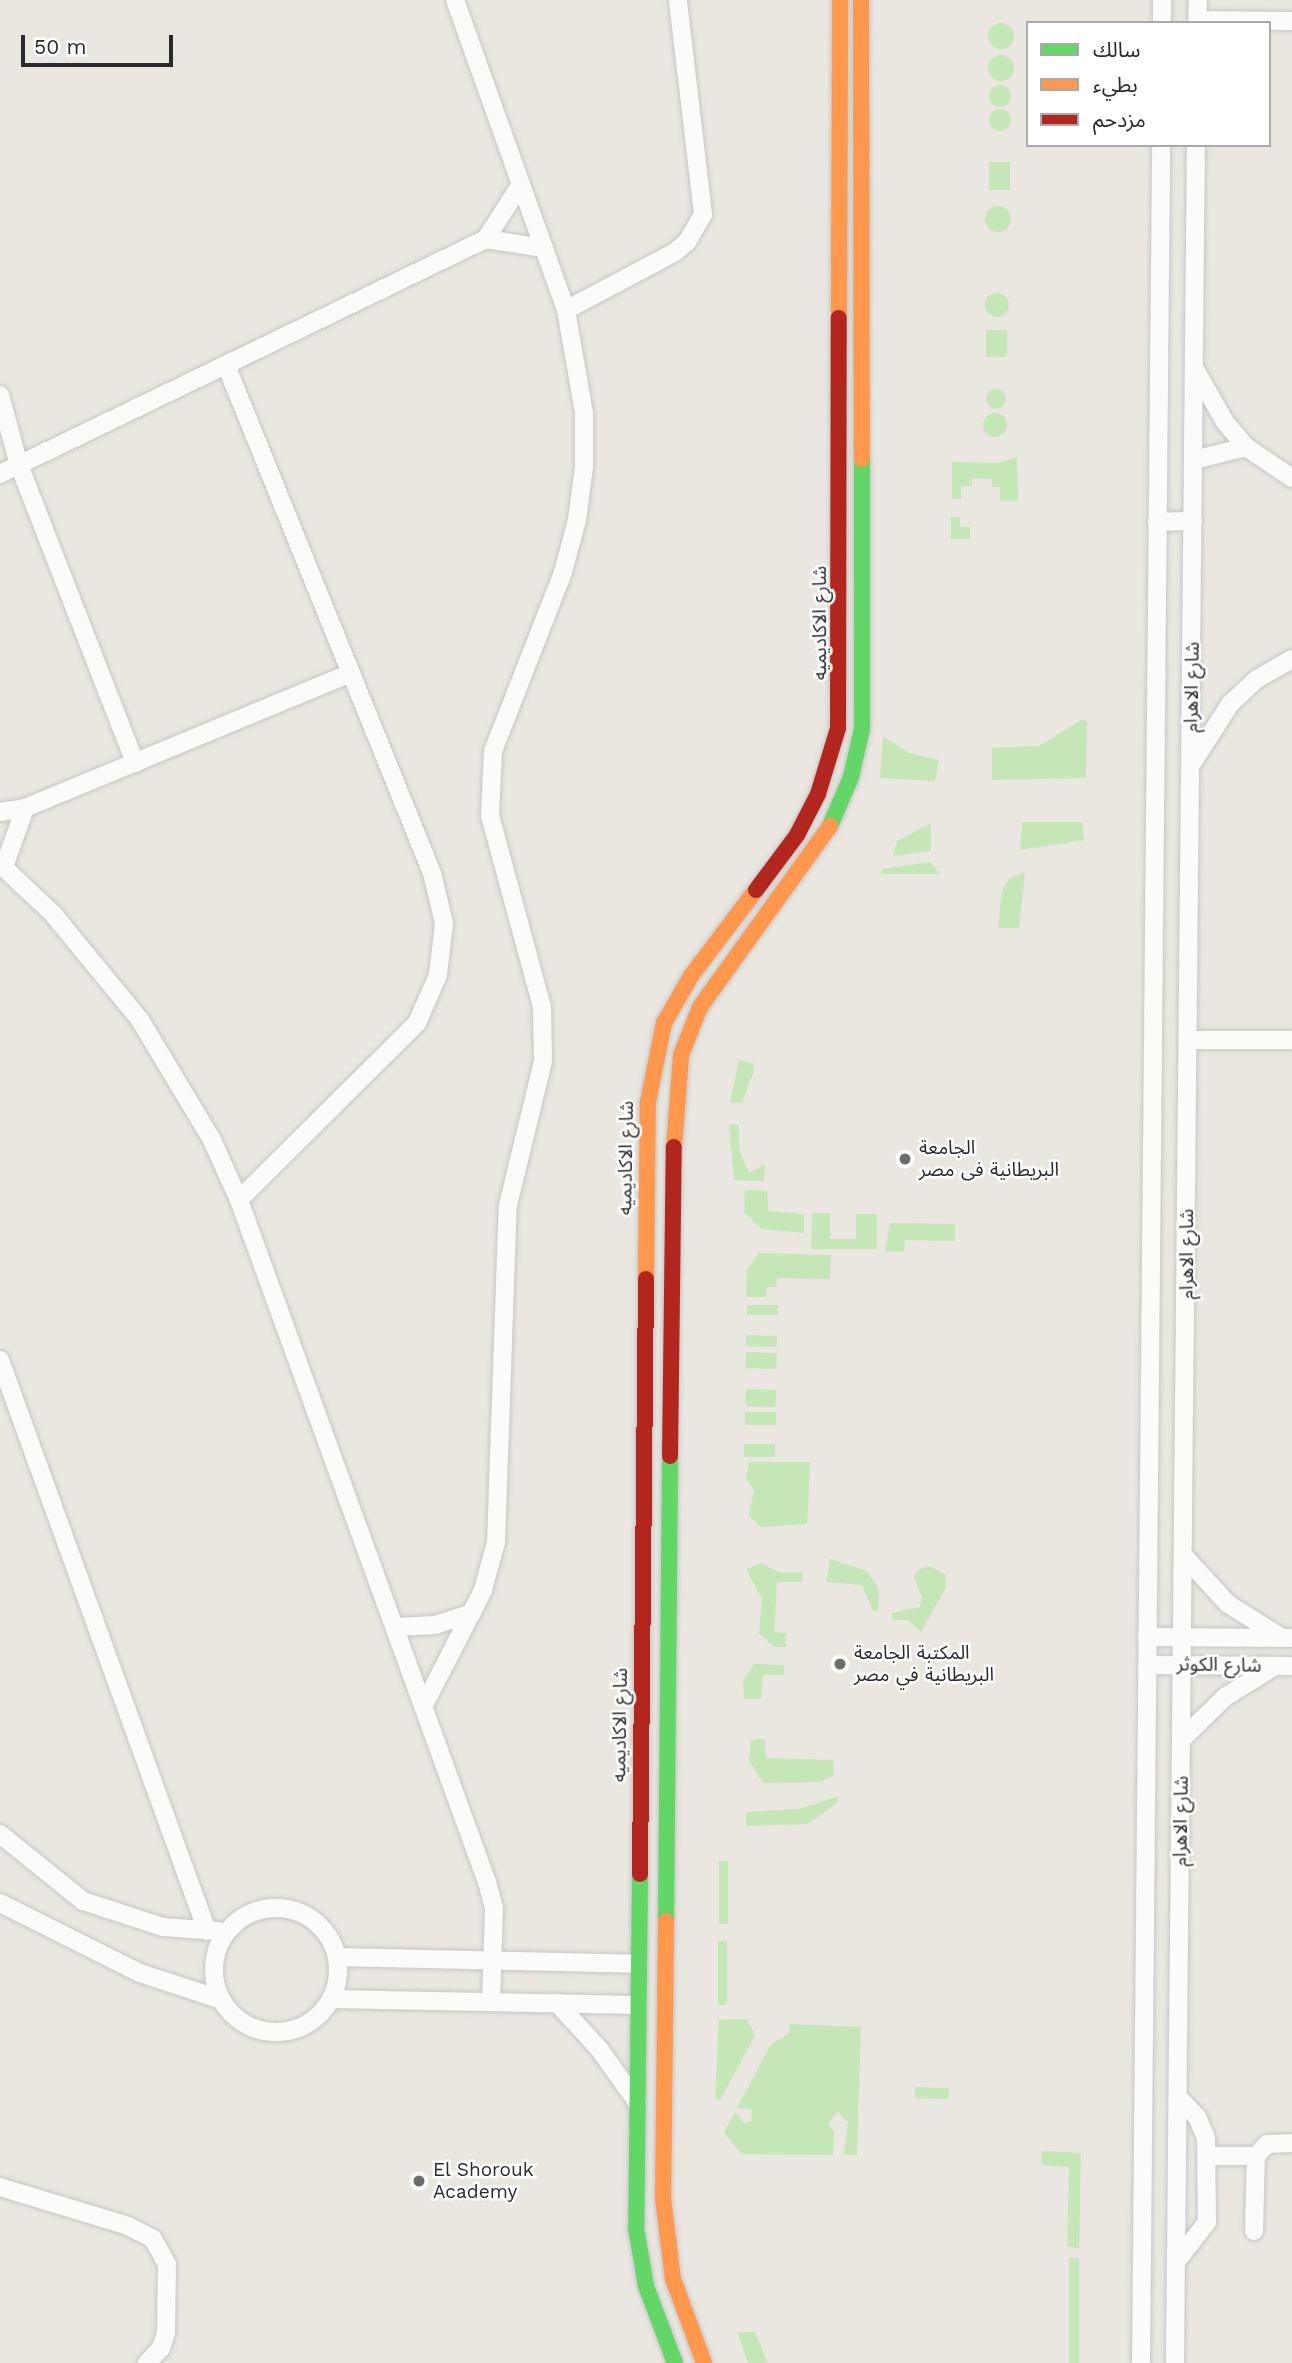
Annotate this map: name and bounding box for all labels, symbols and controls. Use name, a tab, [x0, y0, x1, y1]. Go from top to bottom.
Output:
scale bar	[24, 21, 177, 65]
legend	[1026, 21, 1271, 147]
text: 50 m	[34, 34, 86, 59]
text: سالك	[1093, 37, 1140, 62]
text: بطيء	[1093, 72, 1138, 97]
text: مزدحم	[1093, 107, 1146, 132]
street label: شارع الاكاديميه	[809, 566, 831, 680]
street label: شارع الاهرام	[1180, 641, 1204, 733]
street label: شارع الاكاديميه	[614, 1101, 638, 1215]
place label: الجامعة البريطانية فى مصر	[919, 1137, 1059, 1181]
marker: الجامعة البريطانية فى مصر	[897, 1151, 913, 1167]
street label: شارع الاهرام	[1176, 1209, 1198, 1299]
place label: المكتبة الجامعة البريطانية في مصر	[854, 1642, 994, 1686]
street label: شارع الكوثر	[1176, 1653, 1262, 1677]
marker: المكتبة الجامعة البريطانية في مصر	[832, 1656, 848, 1672]
street label: شارع الاكاديميه	[608, 1668, 632, 1782]
street label: شارع الاهرام	[1169, 1775, 1193, 1867]
place label: El Shorouk Academy	[433, 2159, 534, 2203]
marker: El Shorouk Academy	[411, 2173, 427, 2189]

